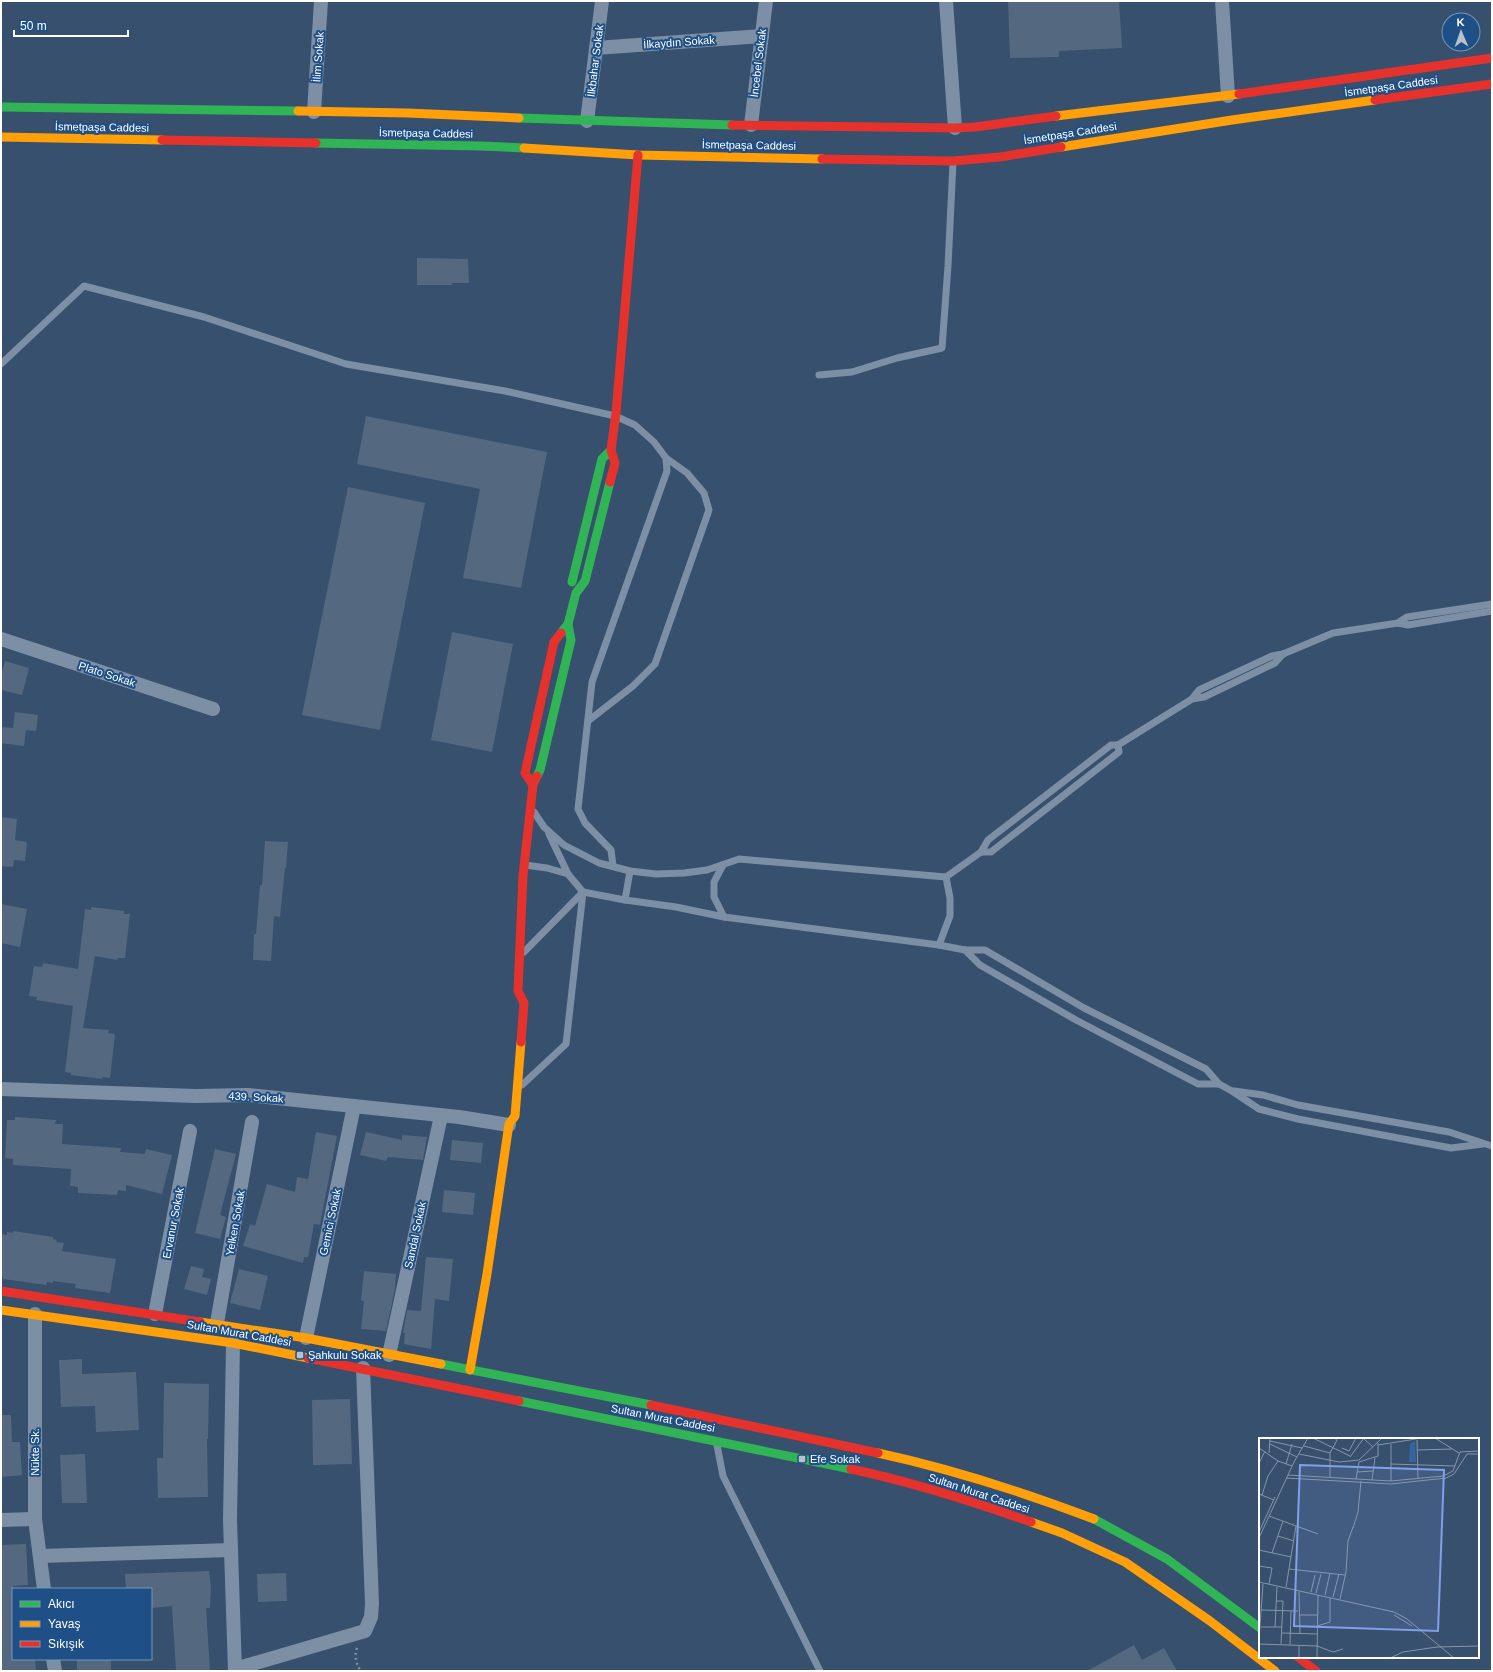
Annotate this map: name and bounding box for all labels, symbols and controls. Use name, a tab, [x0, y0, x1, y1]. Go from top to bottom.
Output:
scale bar	[14, 12, 128, 38]
north arrow	[1441, 12, 1481, 52]
text: K	[1456, 16, 1465, 28]
text: 50 m	[20, 19, 47, 33]
street label: İlkbahar Sokak	[585, 24, 605, 98]
street label: İncebel Sokak	[748, 27, 768, 98]
street label: İlim Sokak	[310, 31, 326, 83]
street label: İlkaydın Sokak	[643, 33, 716, 50]
street label: İsmetpaşa Caddesi	[1344, 74, 1438, 98]
street label: İsmetpaşa Caddesi	[55, 120, 149, 134]
street label: İsmetpaşa Caddesi	[1023, 120, 1117, 146]
street label: İsmetpaşa Caddesi	[379, 126, 473, 140]
street label: İsmetpaşa Caddesi	[702, 138, 796, 152]
street label: Plato Sokak	[77, 659, 137, 689]
street label: 439. Sokak	[228, 1090, 284, 1104]
street label: Ervanur Sokak	[160, 1186, 186, 1260]
street label: Gemici Sokak	[317, 1187, 343, 1256]
street label: Yelken Sokak	[223, 1189, 247, 1257]
street label: Sandal Sokak	[402, 1200, 428, 1269]
street label: Sultan Murat Caddesi	[186, 1318, 292, 1348]
place label: Şahkulu Sokak	[308, 1349, 382, 1361]
marker: Şahkulu Sokak	[295, 1350, 305, 1360]
street label: Sultan Murat Caddesi	[610, 1402, 716, 1434]
street label: Nükte Sk.	[29, 1428, 41, 1476]
inset map	[1259, 1438, 1479, 1658]
place label: Efe Sokak	[810, 1453, 861, 1465]
marker: Efe Sokak	[797, 1454, 807, 1464]
street label: Sultan Murat Caddesi	[927, 1471, 1031, 1515]
legend	[12, 1588, 152, 1660]
text: Akıcı	[48, 1597, 75, 1611]
text: Yavaş	[48, 1617, 80, 1631]
text: Sıkışık	[48, 1637, 85, 1651]

